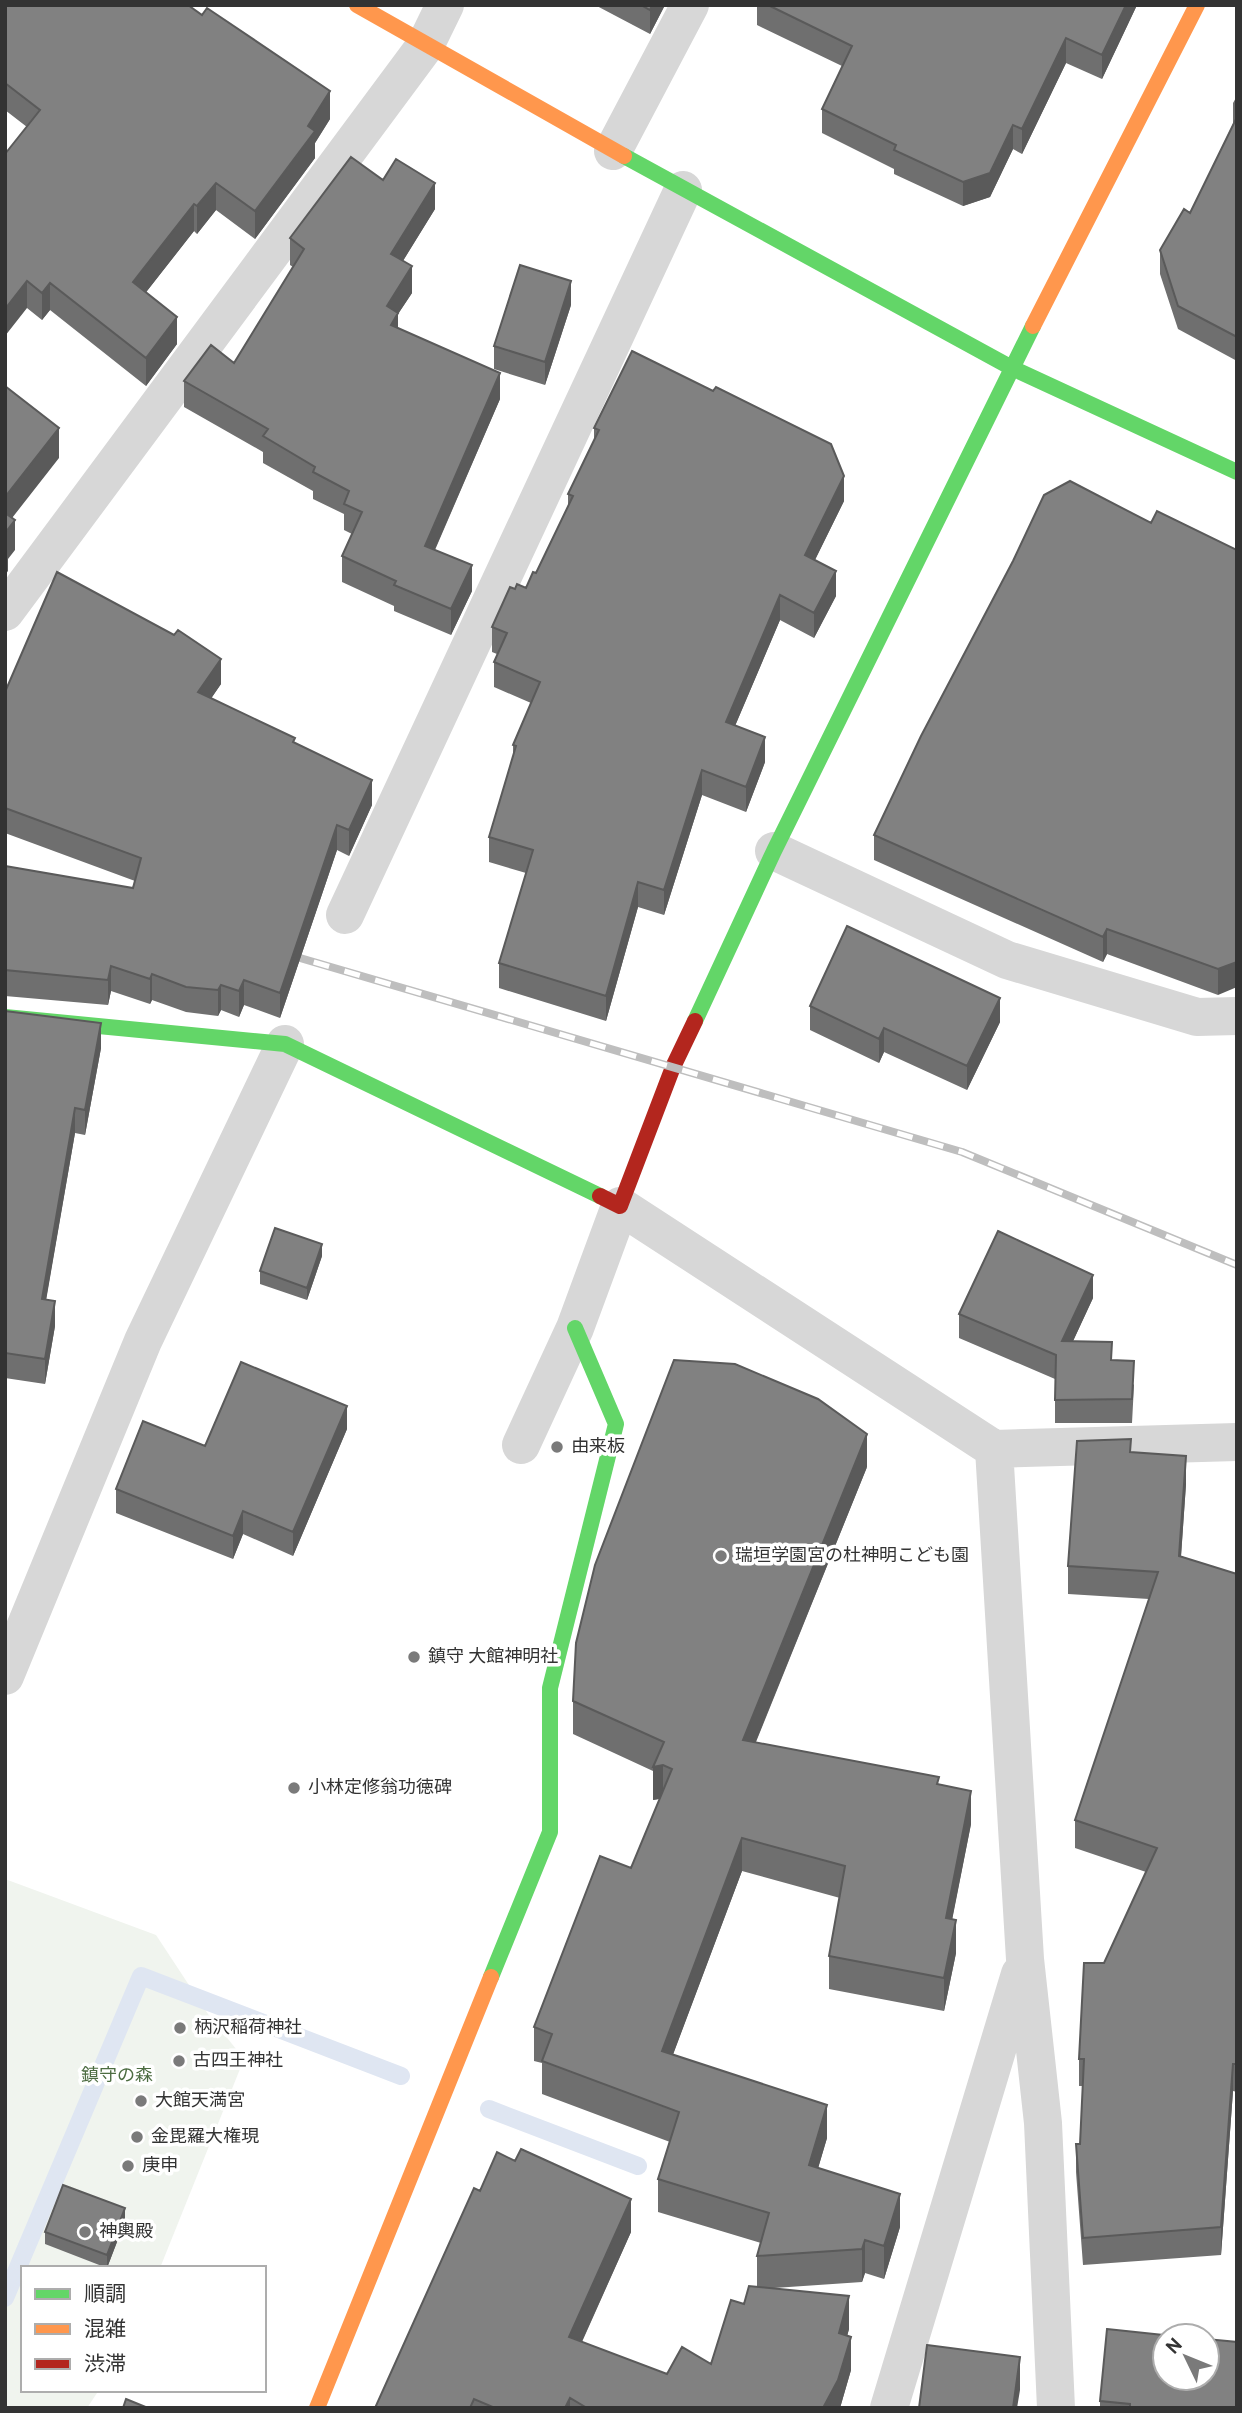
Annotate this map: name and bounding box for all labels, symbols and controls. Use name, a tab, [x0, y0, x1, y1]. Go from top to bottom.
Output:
place label: 由来板	[571, 1436, 625, 1459]
marker: 由来板	[549, 1439, 565, 1455]
place label: 瑞垣学園宮の杜神明こども園	[735, 1545, 969, 1568]
marker: 瑞垣学園宮の杜神明こども園	[713, 1548, 729, 1564]
place label: 鎮守 大館神明社	[428, 1646, 558, 1669]
marker: 鎮守 大館神明社	[406, 1649, 422, 1665]
place label: 小林定修翁功徳碑	[308, 1777, 452, 1800]
marker: 小林定修翁功徳碑	[286, 1780, 302, 1796]
place label: 柄沢稲荷神社	[194, 2017, 302, 2040]
marker: 柄沢稲荷神社	[172, 2020, 188, 2036]
place label: 古四王神社	[193, 2050, 283, 2073]
marker: 古四王神社	[171, 2053, 187, 2069]
park label: 鎮守の森	[81, 2065, 153, 2088]
place label: 大館天満宮	[155, 2090, 245, 2113]
marker: 大館天満宮	[133, 2093, 149, 2109]
place label: 金毘羅大権現	[151, 2126, 259, 2149]
marker: 金毘羅大権現	[129, 2129, 145, 2145]
place label: 庚申	[142, 2155, 178, 2178]
marker: 庚申	[120, 2158, 136, 2174]
place label: 神輿殿	[99, 2221, 153, 2244]
marker: 神輿殿	[77, 2224, 93, 2240]
legend	[21, 2266, 266, 2392]
text: 順調	[84, 2282, 126, 2309]
text: 混雑	[84, 2317, 126, 2344]
north arrow	[1151, 2322, 1221, 2392]
text: N	[1162, 2334, 1188, 2360]
text: 渋滞	[84, 2352, 126, 2379]

